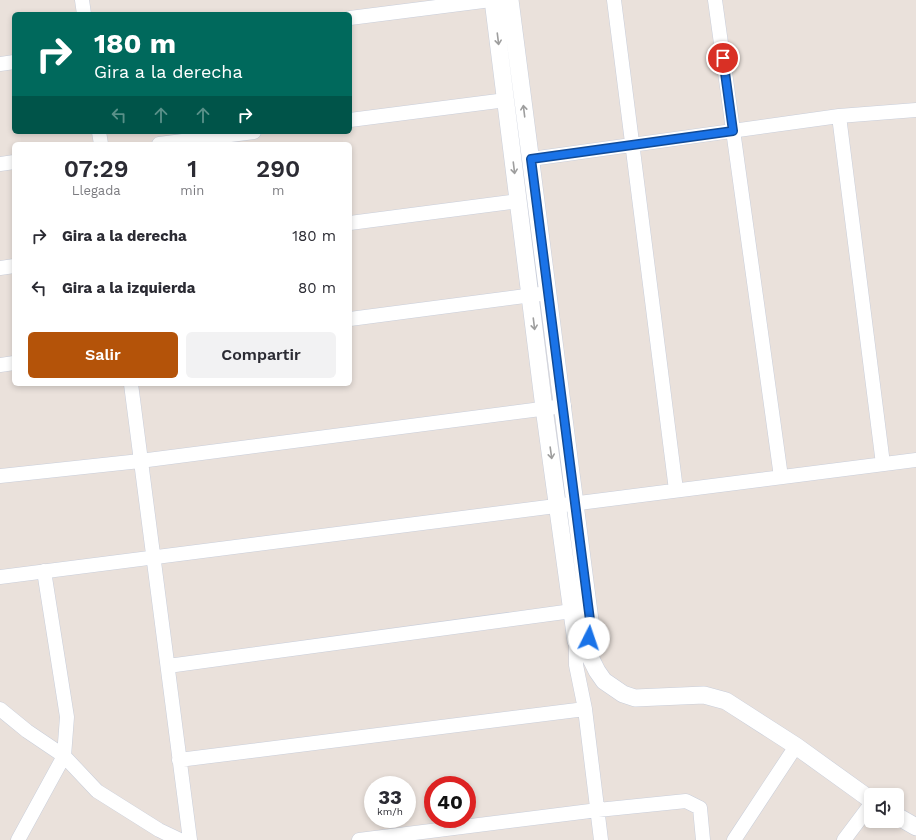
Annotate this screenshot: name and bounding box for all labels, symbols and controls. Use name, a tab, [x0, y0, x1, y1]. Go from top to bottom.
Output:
text: 180 m	[94, 27, 176, 60]
icon: right	[28, 28, 80, 80]
one-way arrow	[494, 32, 502, 45]
pin	[706, 41, 740, 75]
icon: arrive	[712, 47, 734, 69]
text: Gira a la derecha	[94, 61, 243, 82]
icon: left	[108, 104, 130, 126]
icon: ahead	[150, 104, 172, 126]
icon: ahead	[192, 104, 214, 126]
icon: right	[234, 104, 256, 126]
one-way arrow	[521, 105, 528, 118]
text: 07:29	[64, 155, 129, 183]
text: 1	[187, 155, 197, 183]
text: 290	[256, 155, 300, 183]
one-way arrow	[511, 161, 518, 174]
text: Llegada	[72, 183, 121, 198]
text: min	[180, 183, 204, 198]
text: m	[272, 183, 284, 198]
icon: right	[28, 225, 50, 247]
text: Gira a la derecha	[62, 227, 187, 245]
text: 180 m	[292, 227, 336, 245]
icon: left	[28, 277, 50, 299]
text: Gira a la izquierda	[62, 279, 195, 297]
text: 80 m	[298, 279, 336, 297]
one-way arrow	[531, 317, 538, 330]
button: Salir	[28, 332, 178, 378]
button: Compartir	[186, 332, 336, 378]
one-way arrow	[547, 446, 555, 459]
position arrow	[568, 617, 610, 659]
speed limit sign: 40	[424, 776, 476, 828]
text: 33	[378, 785, 402, 809]
map controls	[864, 788, 904, 828]
button: sound	[864, 788, 904, 828]
text: km/h	[377, 806, 403, 817]

